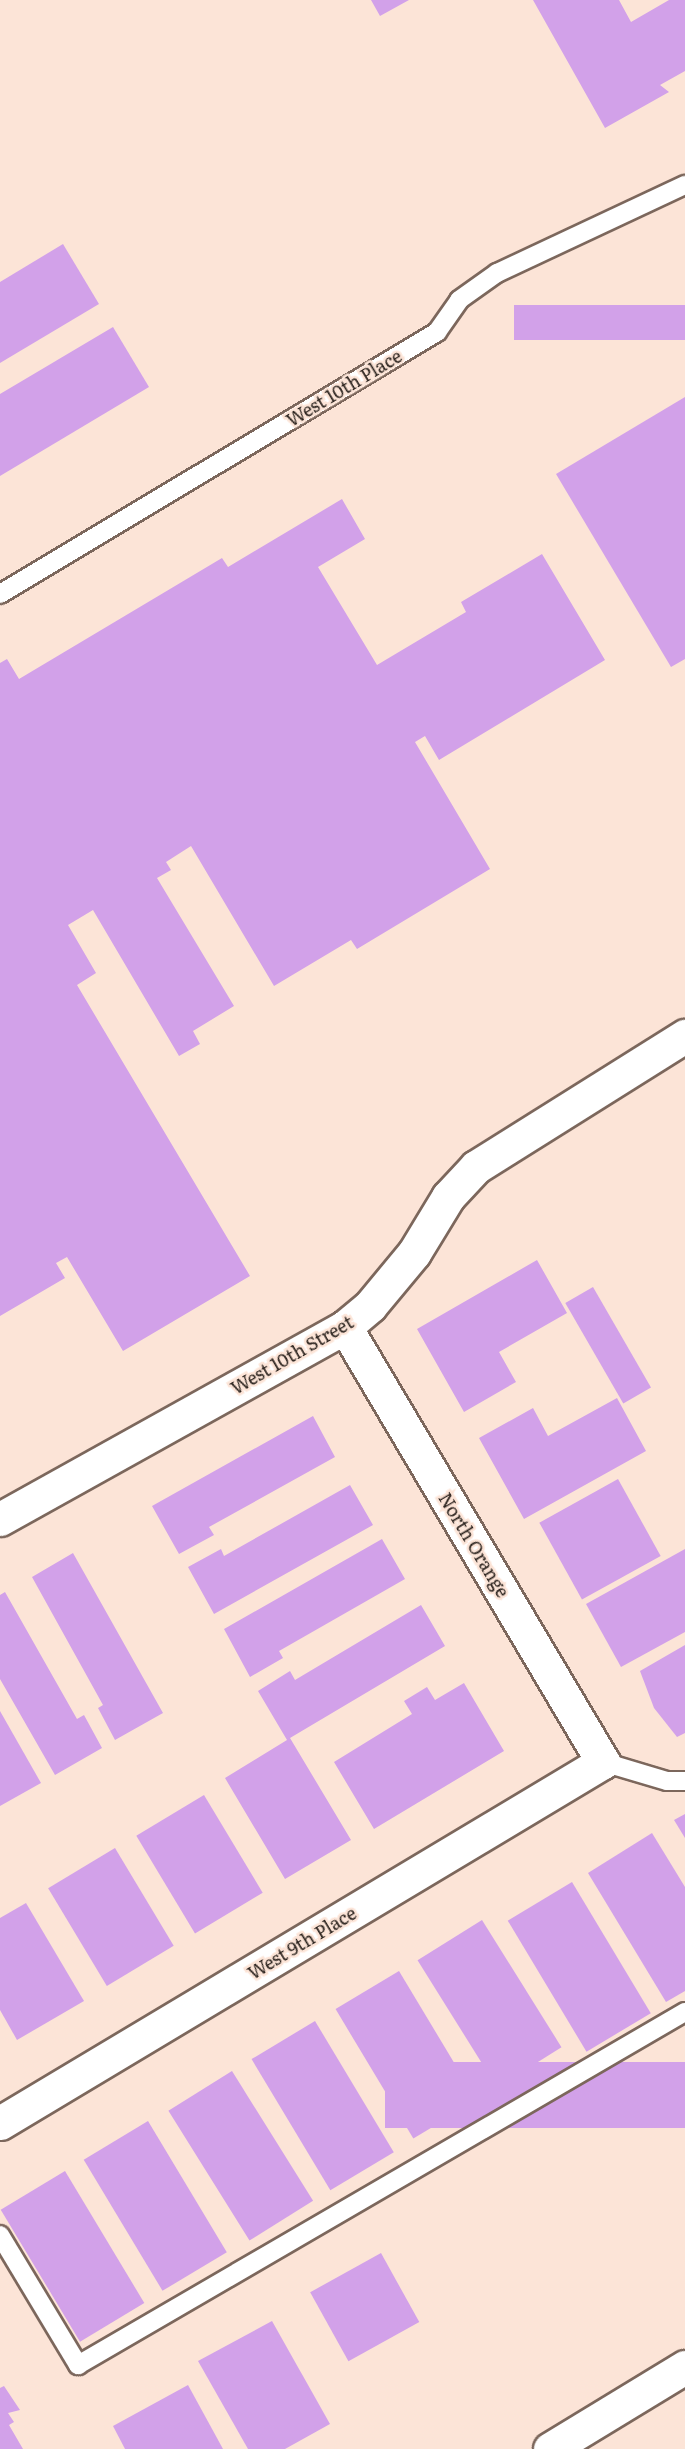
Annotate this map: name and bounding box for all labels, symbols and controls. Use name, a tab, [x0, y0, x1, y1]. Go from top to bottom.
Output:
street label: West 10th Place	[282, 345, 406, 431]
street label: West 10th Street	[227, 1311, 357, 1399]
street label: North Orange	[434, 1489, 514, 1601]
street label: West 9th Place	[244, 1902, 360, 1984]

